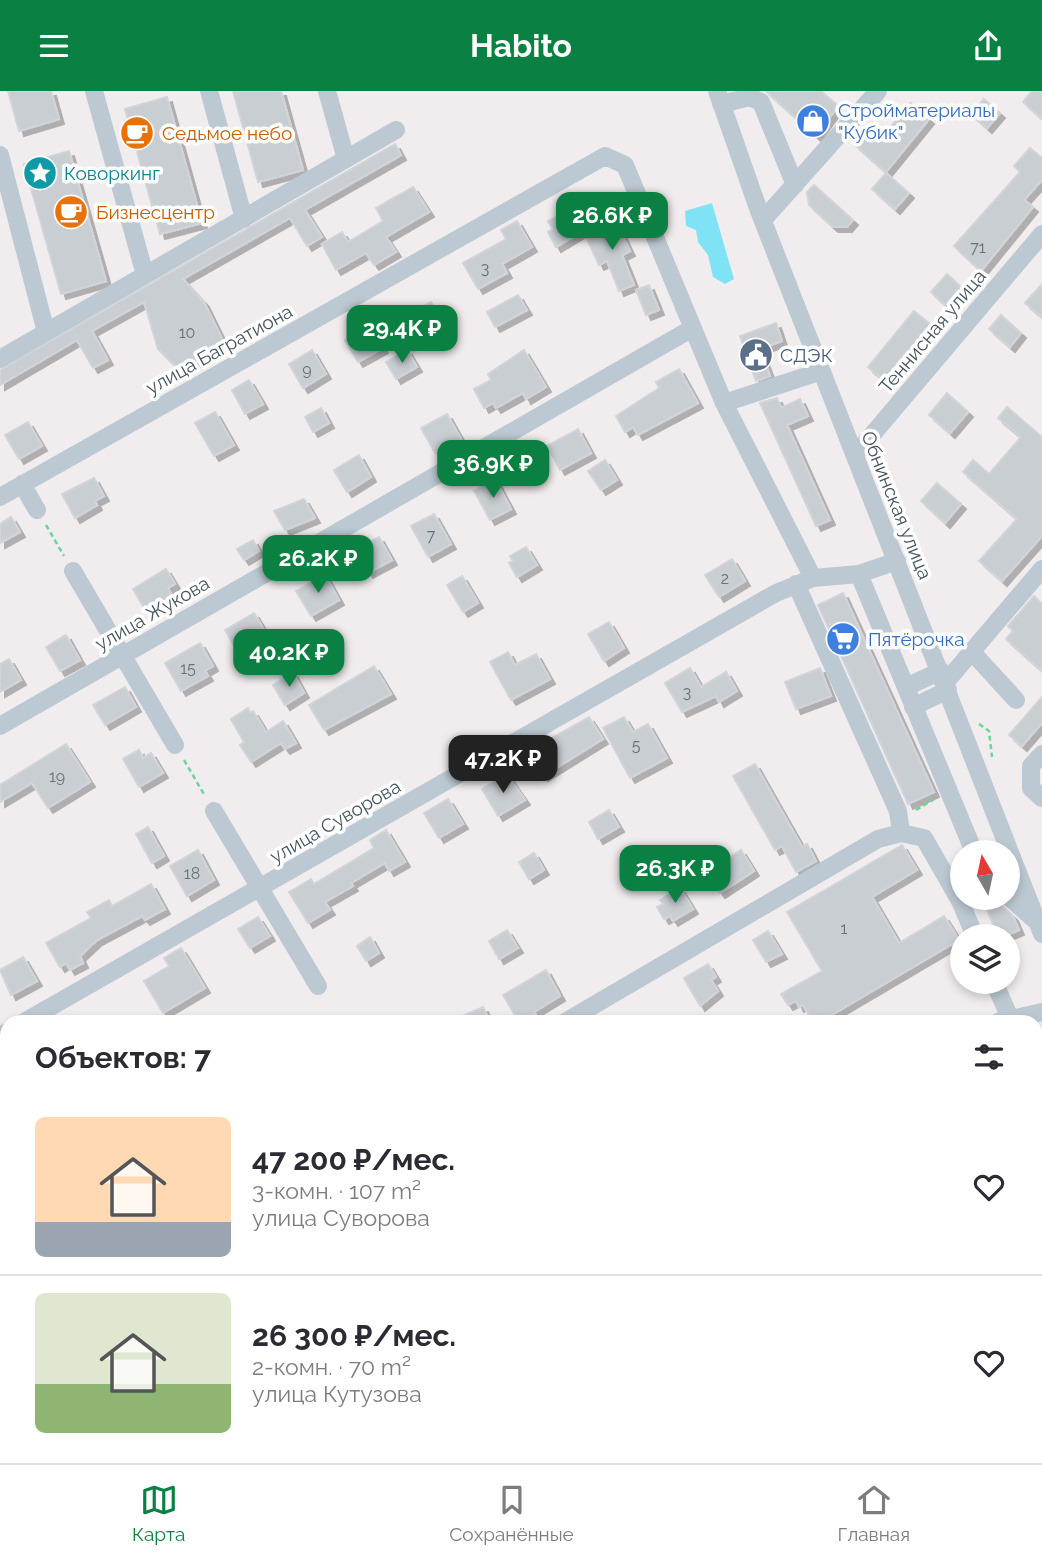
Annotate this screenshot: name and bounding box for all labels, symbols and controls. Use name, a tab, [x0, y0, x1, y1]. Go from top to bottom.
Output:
icon: menu	[35, 27, 73, 65]
text: Habito	[470, 27, 572, 64]
icon: share	[969, 27, 1007, 65]
place label: Стройматериалы "Кубик"	[838, 99, 995, 143]
shop icon: Стройматериалы "Кубик"	[794, 102, 832, 140]
cafe icon: Седьмое небо	[118, 114, 156, 152]
place label: Седьмое небо	[162, 122, 292, 144]
place icon: Коворкинг	[21, 154, 59, 192]
place label: Коворкинг	[64, 162, 160, 184]
cafe icon: Бизнесцентр	[52, 193, 90, 231]
pin: 26.6K ₽	[547, 193, 677, 252]
place label: Бизнесцентр	[96, 201, 215, 223]
text: 26.6K ₽	[572, 201, 652, 228]
house number: 71	[970, 238, 986, 257]
house number: 3	[481, 259, 489, 278]
street label: Теннисная улица	[874, 265, 990, 397]
street label: улица Багратиона	[142, 300, 296, 398]
pin: 29.4K ₽	[337, 306, 467, 365]
text: 29.4K ₽	[363, 314, 441, 341]
house number: 10	[179, 323, 195, 342]
public building icon: СДЭК	[737, 336, 775, 374]
place label: СДЭК	[780, 344, 833, 366]
house number: 9	[302, 360, 312, 379]
street label: Обнинская улица	[857, 428, 937, 582]
pin: 36.9K ₽	[428, 441, 558, 500]
text: 36.9K ₽	[453, 449, 533, 476]
house number: 7	[427, 526, 436, 545]
pin: 26.2K ₽	[253, 535, 383, 595]
text: 26.2K ₽	[278, 544, 358, 571]
house number: 2	[721, 569, 729, 588]
street label: улица Жукова	[91, 571, 213, 655]
supermarket icon: Пятёрочка	[824, 620, 862, 658]
place label: Пятёрочка	[868, 628, 965, 650]
pin: 40.2K ₽	[224, 629, 354, 689]
text: 40.2K ₽	[249, 638, 329, 665]
house number: 15	[180, 659, 196, 678]
house number: 3	[683, 683, 691, 702]
pin: 47.2K ₽	[438, 735, 568, 795]
house number: 5	[632, 736, 641, 755]
text: 47.2K ₽	[465, 744, 541, 771]
house number: 19	[49, 767, 65, 786]
street label: улица Суворова	[266, 775, 404, 867]
north arrow	[950, 840, 1020, 910]
map controls	[950, 840, 1020, 994]
pin: 26.3K ₽	[610, 845, 740, 905]
text: 26.3K ₽	[636, 854, 714, 881]
house number: 18	[184, 864, 200, 883]
house number: 1	[841, 919, 848, 938]
button: layers	[950, 924, 1020, 994]
icon: filters	[970, 1038, 1008, 1076]
text: Объектов: 7	[35, 1040, 211, 1075]
text: 47 200 ₽/мес.	[252, 1142, 455, 1177]
icon: home	[91, 1145, 175, 1229]
icon: heart	[970, 1168, 1008, 1206]
text: 3-комн. · 107 m²	[252, 1177, 421, 1204]
text: улица Суворова	[252, 1204, 430, 1231]
text: 26 300 ₽/мес.	[252, 1318, 456, 1353]
icon: home	[91, 1321, 175, 1405]
icon: heart	[970, 1344, 1008, 1382]
text: 2-комн. · 70 m²	[252, 1353, 411, 1380]
text: улица Кутузова	[252, 1380, 422, 1407]
tab: Карта	[132, 1481, 185, 1545]
tab: Сохранённые	[449, 1481, 574, 1545]
tab: Главная	[838, 1481, 910, 1545]

